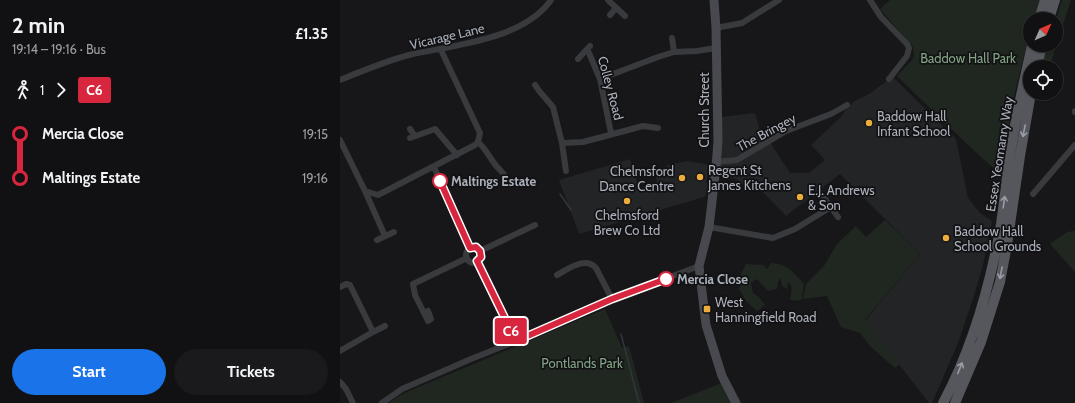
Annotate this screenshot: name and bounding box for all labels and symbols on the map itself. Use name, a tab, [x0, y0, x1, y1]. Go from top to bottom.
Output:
north arrow	[1023, 12, 1063, 52]
street label: Vicarage Lane	[408, 20, 486, 52]
park label: Baddow Hall Park	[920, 50, 1016, 66]
street label: Colley Road	[595, 54, 627, 122]
street label: Church Street	[696, 72, 712, 148]
street label: Essex Yeomanry Way	[982, 95, 1016, 213]
place label: Baddow Hall Infant School	[877, 108, 950, 139]
street label: The Bringey	[734, 109, 799, 154]
marker: Baddow Hall Infant School	[864, 118, 874, 128]
one-way arrow	[1020, 124, 1028, 137]
place label: Regent St James Kitchens	[707, 162, 791, 193]
place label: Chelmsford Dance Centre	[599, 163, 674, 194]
marker: Regent St James Kitchens	[695, 172, 705, 182]
marker: Maltings Estate	[432, 173, 448, 189]
place label: Maltings Estate	[451, 173, 536, 189]
marker: Chelmsford Dance Centre	[677, 173, 687, 183]
place label: E.J. Andrews & Son	[808, 182, 875, 213]
marker: E.J. Andrews & Son	[795, 192, 805, 202]
marker: Chelmsford Brew Co Ltd	[622, 196, 632, 206]
one-way arrow	[1000, 196, 1008, 209]
place label: Chelmsford Brew Co Ltd	[594, 207, 660, 238]
place label: Baddow Hall School Grounds	[954, 223, 1042, 254]
marker: Baddow Hall School Grounds	[941, 233, 951, 243]
one-way arrow	[997, 267, 1005, 280]
marker: Mercia Close	[658, 271, 674, 287]
place label: Mercia Close	[677, 271, 748, 287]
place label: West Hanningfield Road	[715, 294, 816, 325]
marker: West Hanningfield Road	[702, 304, 712, 314]
line badge: C6	[493, 318, 529, 344]
park label: Pontlands Park	[541, 355, 623, 371]
one-way arrow	[957, 362, 964, 374]

